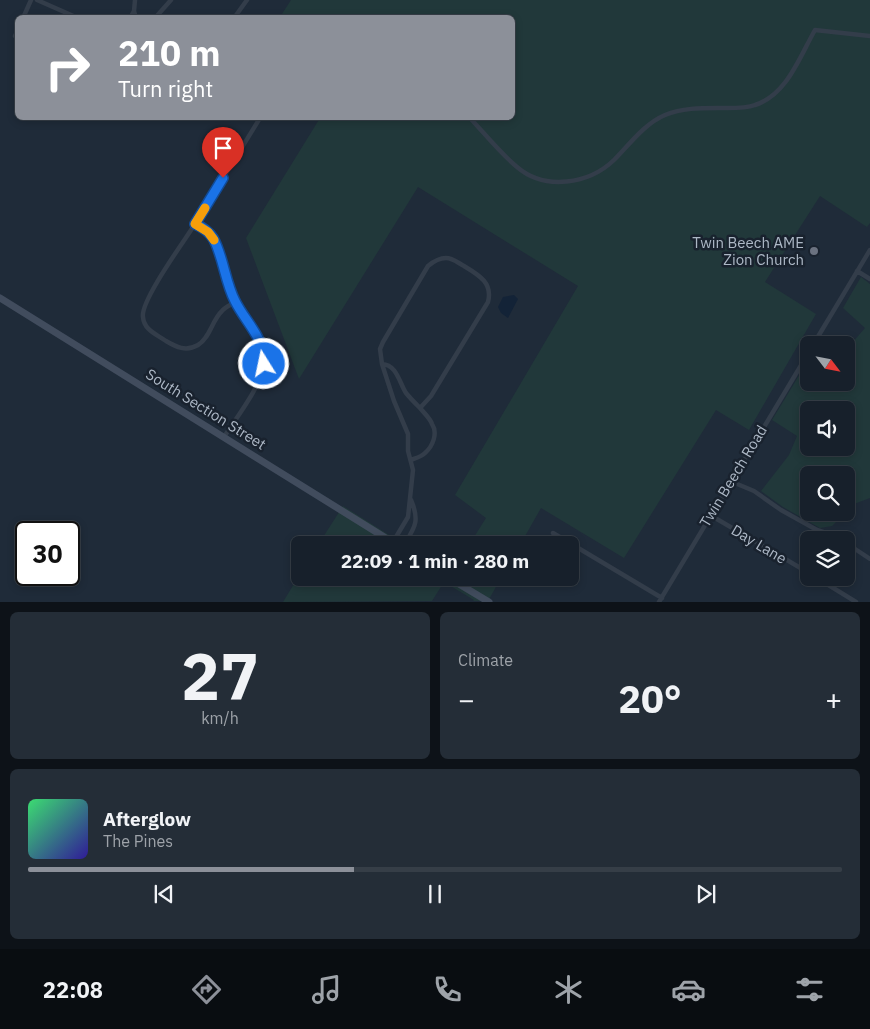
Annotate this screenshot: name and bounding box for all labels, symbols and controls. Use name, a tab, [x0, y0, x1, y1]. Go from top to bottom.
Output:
text: 210 m	[118, 30, 221, 76]
icon: right	[35, 35, 100, 100]
text: Turn right	[118, 74, 213, 103]
pin	[202, 127, 244, 178]
icon: arrive	[209, 134, 237, 162]
place label: Twin Beech AME Zion Church	[692, 233, 804, 269]
marker: Twin Beech AME Zion Church	[808, 245, 820, 257]
north arrow	[800, 336, 855, 391]
map controls	[800, 336, 855, 586]
position arrow	[237, 337, 289, 389]
street label: South Section Street	[142, 364, 270, 454]
button: sound	[800, 401, 855, 456]
street label: Twin Beech Road	[695, 422, 771, 530]
button: search	[800, 466, 855, 521]
street label: Day Lane	[728, 520, 790, 568]
speed limit sign: 30	[15, 521, 80, 586]
button: layers	[800, 531, 855, 586]
text: 22:09 · 1 min · 280 m	[341, 549, 529, 573]
text: 27	[181, 633, 259, 718]
text: Climate	[458, 650, 513, 670]
text: 20°	[618, 674, 682, 723]
text: −	[458, 681, 475, 718]
text: +	[825, 681, 842, 718]
text: km/h	[201, 708, 239, 728]
text: Afterglow	[103, 807, 191, 831]
text: The Pines	[103, 831, 173, 851]
icon: previous	[150, 880, 178, 908]
icon: pause	[421, 880, 449, 908]
icon: next	[692, 880, 720, 908]
icon: directions	[189, 972, 224, 1007]
icon: music	[309, 972, 344, 1007]
icon: phone	[430, 972, 465, 1007]
icon: climate	[551, 972, 586, 1007]
icon: car	[671, 972, 706, 1007]
icon: filters	[792, 972, 827, 1007]
text: 22:08	[43, 975, 103, 1004]

